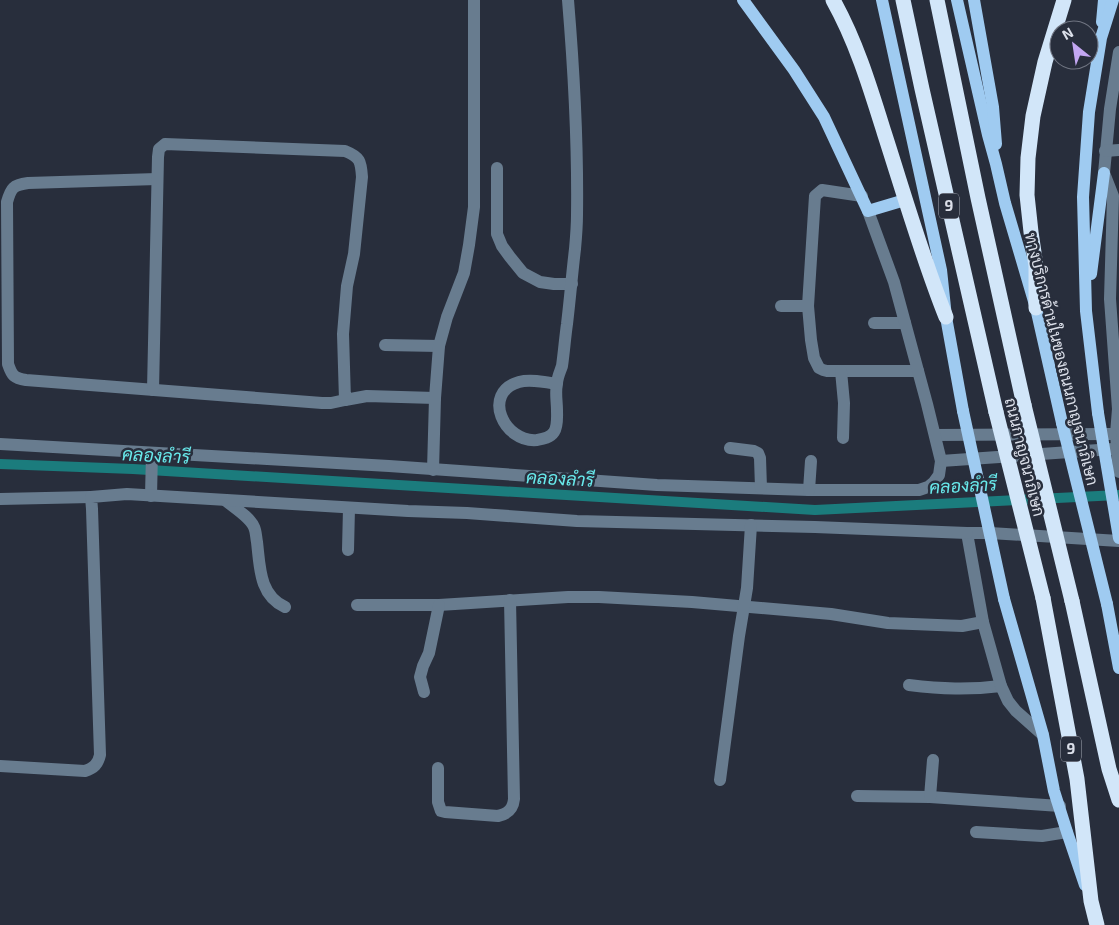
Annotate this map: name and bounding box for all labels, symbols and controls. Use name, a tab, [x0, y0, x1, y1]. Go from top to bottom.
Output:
north arrow	[1049, 20, 1099, 70]
text: N	[1059, 23, 1076, 43]
road number: 9	[939, 194, 959, 218]
street label: ทางบริการด้านในของถนนกาญจนาภิเษก	[1021, 231, 1103, 487]
street label: ถนนกาญจนาภิเษก	[1001, 396, 1049, 518]
water label: คลองลำรี	[122, 441, 192, 468]
water label: คลองลำรี	[526, 464, 596, 491]
water label: คลองลำรี	[928, 471, 999, 498]
road number: 9	[1061, 736, 1081, 762]

